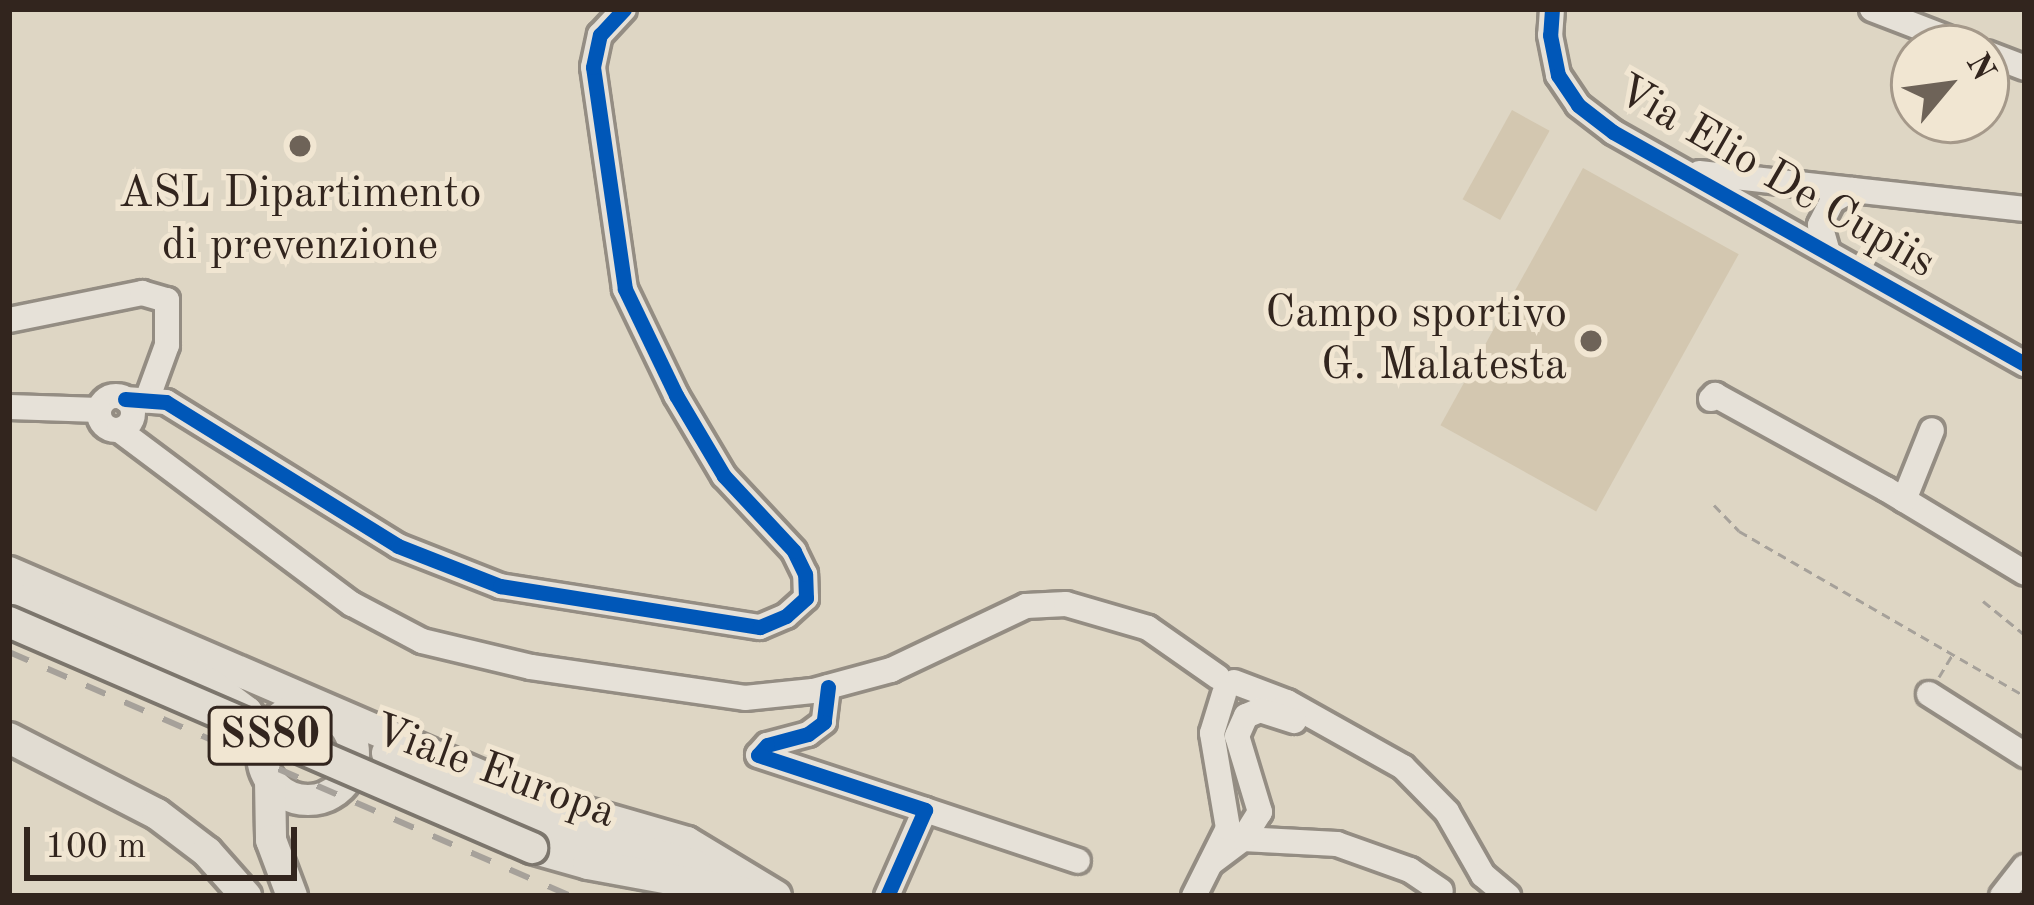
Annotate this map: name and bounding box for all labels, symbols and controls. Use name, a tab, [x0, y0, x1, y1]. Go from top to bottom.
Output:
north arrow	[1890, 24, 2010, 144]
text: N	[1959, 49, 2000, 87]
street label: Via Elio De Cupiis	[1606, 65, 1944, 291]
marker: ASL Dipartimento di prevenzione	[284, 130, 316, 162]
place label: ASL Dipartimento di prevenzione	[119, 168, 481, 274]
place label: Campo sportivo G. Malatesta	[1265, 288, 1567, 394]
marker: Campo sportivo G. Malatesta	[1578, 328, 1604, 354]
road number: SS80	[207, 700, 333, 772]
street label: Viale Europa	[365, 704, 623, 842]
scale bar	[30, 803, 303, 877]
text: 100 m	[45, 830, 146, 866]

